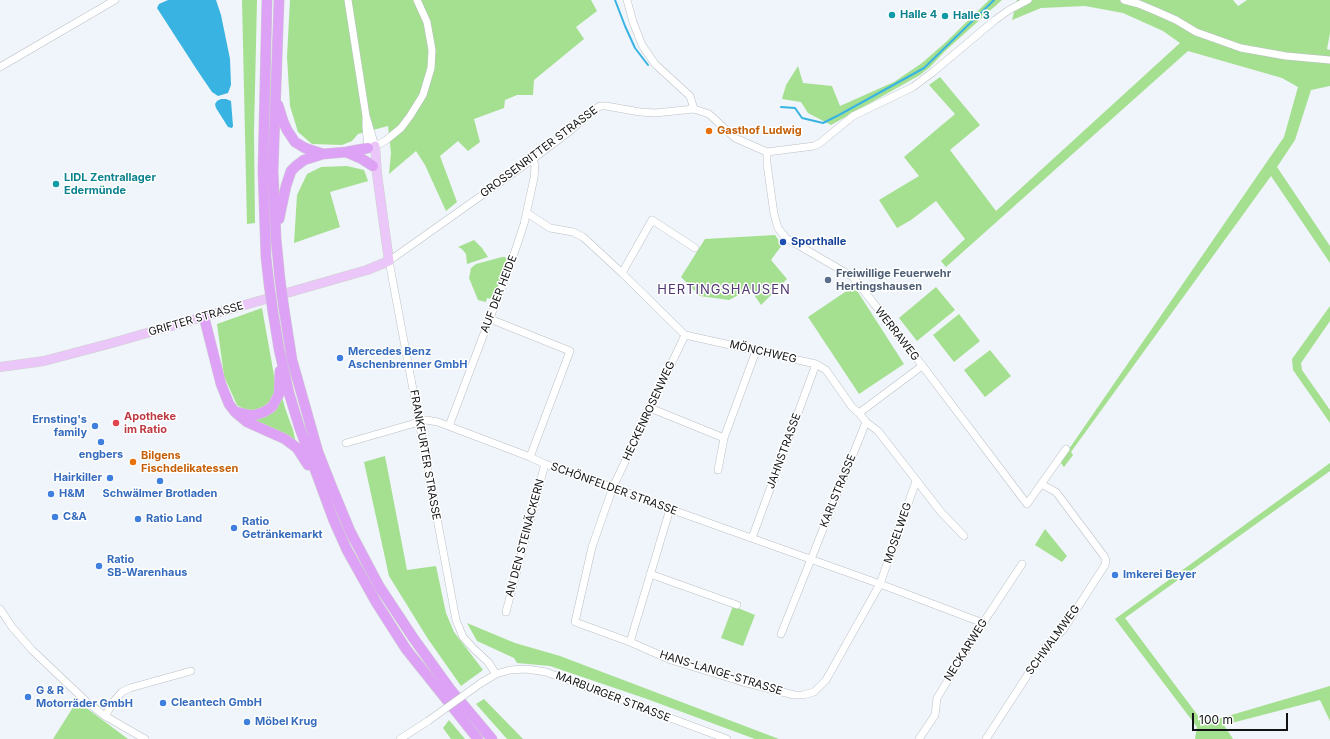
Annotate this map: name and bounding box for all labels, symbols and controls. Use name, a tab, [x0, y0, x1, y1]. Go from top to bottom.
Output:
place label: Halle 4	[900, 8, 937, 22]
place label: Halle 3	[953, 9, 990, 23]
marker: Halle 4	[887, 10, 897, 20]
marker: Halle 3	[940, 11, 950, 21]
street label: GROSSENRITTER STRASSE	[478, 104, 600, 200]
place label: Gasthof Ludwig	[717, 124, 802, 138]
marker: Gasthof Ludwig	[704, 126, 714, 136]
place label: LIDL Zentrallager Edermünde	[64, 171, 156, 197]
marker: LIDL Zentrallager Edermünde	[51, 179, 61, 189]
place label: Sporthalle	[791, 235, 846, 249]
marker: Sporthalle	[778, 237, 788, 247]
street label: AUF DER HEIDE	[478, 253, 520, 335]
place label: Freiwillige Feuerwehr Hertingshausen	[836, 267, 951, 293]
marker: Freiwillige Feuerwehr Hertingshausen	[823, 275, 833, 285]
district label: HERTINGSHAUSEN	[657, 282, 791, 298]
street label: GRIFTER STRASSE	[147, 299, 245, 339]
street label: WERRAWEG	[872, 305, 922, 363]
street label: MÖNCHWEG	[728, 338, 798, 366]
place label: Mercedes Benz Aschenbrenner GmbH	[348, 345, 467, 371]
marker: Mercedes Benz Aschenbrenner GmbH	[335, 353, 345, 363]
street label: HECKENROSENWEG	[620, 359, 678, 463]
street label: FRANKFURTER STRASSE	[407, 389, 443, 521]
place label: Apotheke im Ratio	[124, 410, 176, 436]
street label: JAHNSTRASSE	[764, 411, 804, 491]
place label: Ernsting's family	[32, 413, 87, 439]
marker: Apotheke im Ratio	[111, 418, 121, 428]
marker: Ernsting's family	[90, 421, 100, 431]
marker: engbers	[96, 437, 106, 447]
place label: engbers	[79, 448, 123, 462]
place label: Bilgens Fischdelikatessen	[141, 449, 238, 475]
street label: KARLSTRASSE	[817, 452, 859, 530]
marker: Bilgens Fischdelikatessen	[128, 457, 138, 467]
street label: SCHÖNFELDER STRASSE	[549, 460, 679, 518]
place label: Hairkiller	[53, 471, 102, 485]
marker: Hairkiller	[105, 473, 115, 483]
marker: Schwälmer Brotladen	[155, 476, 165, 486]
street label: AN DEN STEINÄCKERN	[503, 478, 547, 598]
place label: H&M	[59, 487, 85, 501]
place label: Schwälmer Brotladen	[103, 487, 217, 501]
marker: H&M	[46, 489, 56, 499]
street label: MOSELWEG	[881, 501, 915, 565]
place label: C&A	[63, 510, 87, 524]
marker: C&A	[50, 512, 60, 522]
place label: Ratio Land	[146, 512, 202, 526]
marker: Ratio Land	[133, 514, 143, 524]
place label: Ratio Getränkemarkt	[242, 515, 323, 541]
marker: Ratio Getränkemarkt	[229, 523, 239, 533]
place label: Ratio SB-Warenhaus	[107, 553, 187, 579]
marker: Ratio SB-Warenhaus	[94, 561, 104, 571]
place label: Imkerei Beyer	[1123, 568, 1196, 582]
marker: Imkerei Beyer	[1110, 570, 1120, 580]
street label: SCHWALMWEG	[1023, 603, 1083, 677]
street label: NECKARWEG	[942, 617, 990, 683]
street label: HANS-LANGE-STRASSE	[658, 648, 784, 698]
street label: MARBURGER STRASSE	[554, 669, 672, 725]
place label: G & R Motorräder GmbH	[36, 684, 133, 710]
marker: G & R Motorräder GmbH	[23, 692, 33, 702]
place label: Cleantech GmbH	[171, 696, 262, 710]
marker: Cleantech GmbH	[158, 698, 168, 708]
scale bar	[1194, 705, 1290, 731]
text: 100 m	[1199, 712, 1233, 727]
place label: Möbel Krug	[255, 715, 317, 729]
marker: Möbel Krug	[242, 717, 252, 727]

